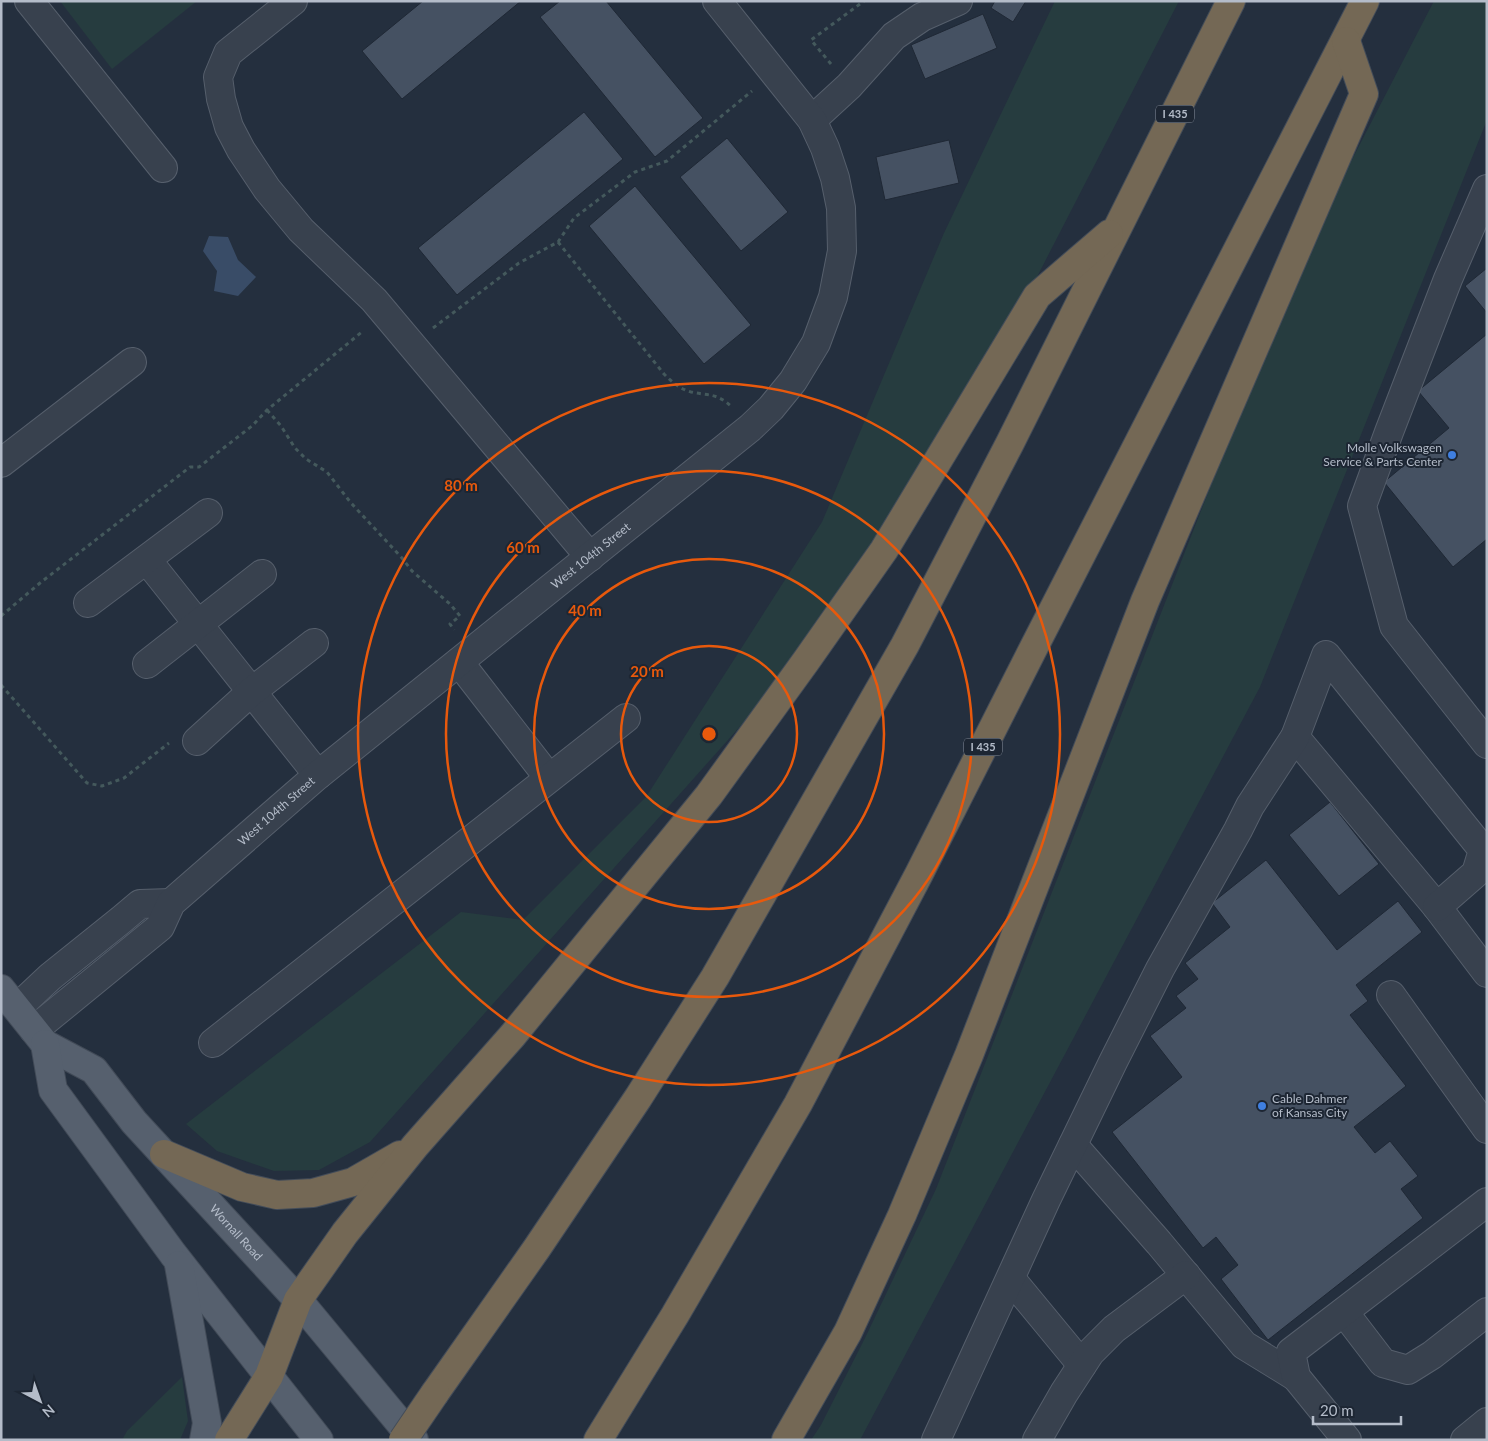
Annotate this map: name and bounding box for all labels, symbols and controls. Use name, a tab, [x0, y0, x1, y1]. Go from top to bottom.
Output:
road number: I 435	[1156, 106, 1194, 122]
place label: Molle Volkswagen Service & Parts Center	[1323, 440, 1443, 469]
marker: Molle Volkswagen Service & Parts Center	[1446, 449, 1458, 461]
text: 80 m	[444, 476, 478, 494]
street label: West 104th Street	[548, 519, 634, 592]
text: 60 m	[506, 538, 540, 556]
text: 40 m	[568, 601, 602, 619]
text: 20 m	[630, 662, 664, 680]
centre of rings	[700, 725, 718, 743]
road number: I 435	[964, 739, 1002, 756]
street label: West 104th Street	[235, 773, 318, 848]
place label: Cable Dahmer of Kansas City	[1272, 1091, 1348, 1120]
marker: Cable Dahmer of Kansas City	[1256, 1100, 1268, 1112]
street label: Wornall Road	[207, 1201, 266, 1264]
north arrow	[15, 1376, 65, 1426]
scale bar	[1313, 1394, 1400, 1426]
text: N	[39, 1401, 59, 1421]
text: 20 m	[1320, 1401, 1354, 1419]

